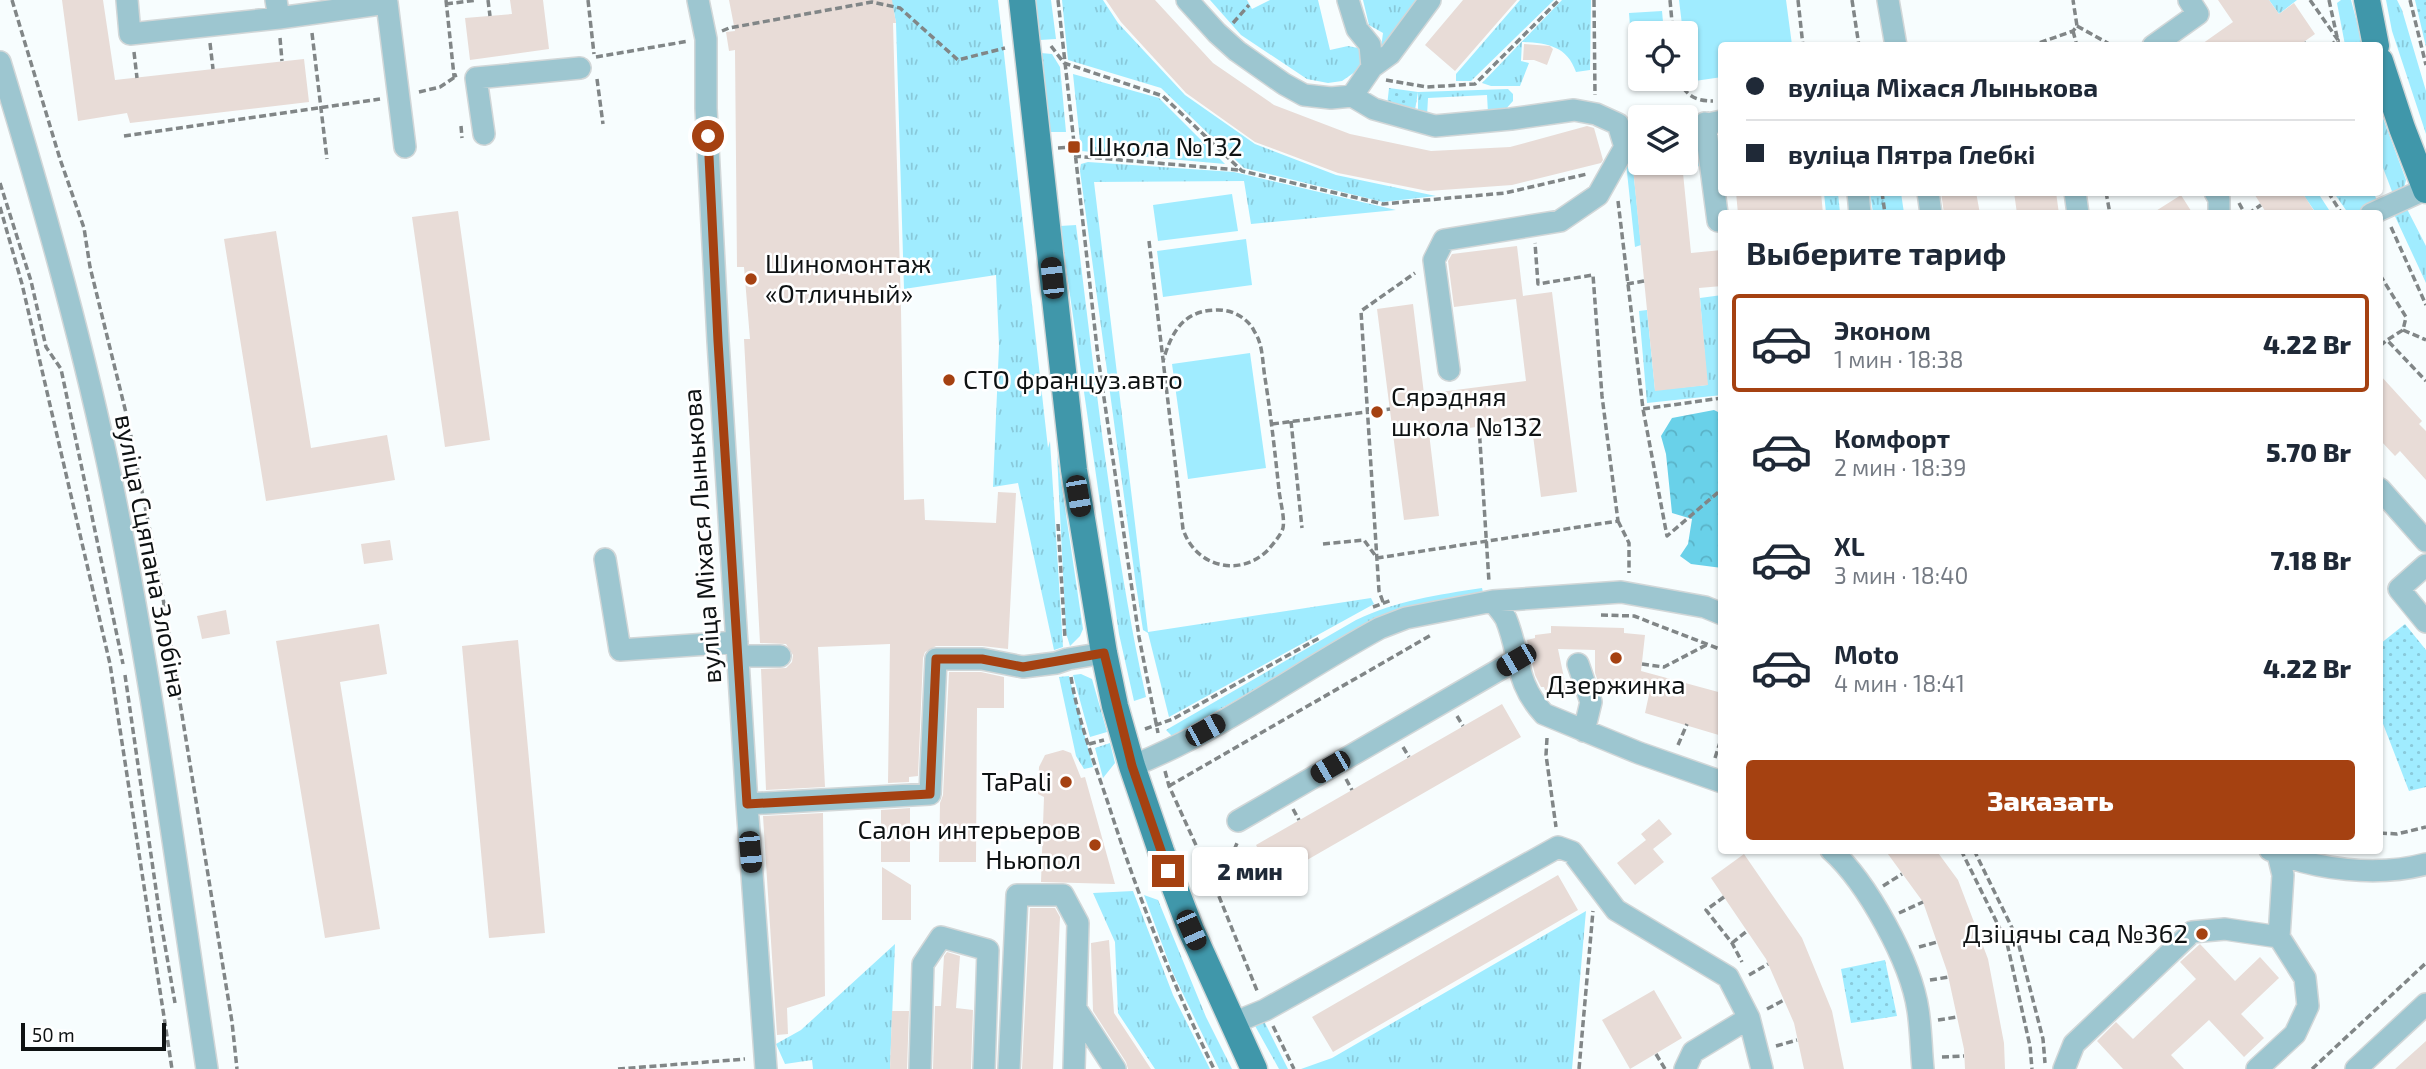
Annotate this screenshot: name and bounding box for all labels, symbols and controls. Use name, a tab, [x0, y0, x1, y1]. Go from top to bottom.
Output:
map controls	[1628, 21, 1698, 175]
button: locate	[1628, 21, 1698, 91]
text: вуліца Міхася Лынькова	[1788, 71, 2098, 102]
button: layers	[1628, 105, 1698, 175]
route start	[692, 120, 724, 152]
place label: Школа №132	[1088, 130, 1243, 161]
text: вуліца Пятра Глебкі	[1788, 138, 2035, 169]
marker: Школа №132	[1066, 139, 1082, 155]
text: Выберите тариф	[1746, 233, 2006, 271]
place label: Шиномонтаж «Отличный»	[765, 247, 931, 308]
car	[1040, 256, 1065, 300]
marker: Шиномонтаж «Отличный»	[743, 271, 759, 287]
icon: car	[1750, 312, 1813, 375]
text: Эконом	[1834, 314, 1931, 345]
text: 4.22 Br	[2263, 328, 2351, 359]
text: 1 мин · 18:38	[1834, 345, 1963, 373]
place label: СТО француз.авто	[963, 363, 1183, 395]
marker: СТО француз.авто	[941, 372, 957, 388]
place label: Сярэдняя школа №132	[1391, 380, 1542, 441]
street label: вуліца Міхася Лынькова	[675, 387, 727, 685]
marker: Сярэдняя школа №132	[1369, 404, 1385, 420]
street label: вуліца Сцяпана Злобіна	[109, 412, 195, 700]
icon: car	[1750, 420, 1813, 483]
text: Комфорт	[1834, 422, 1950, 453]
text: 5.70 Br	[2266, 436, 2351, 467]
text: 2 мин · 18:39	[1834, 453, 1966, 481]
car	[1065, 473, 1092, 519]
icon: car	[1750, 528, 1813, 591]
text: XL	[1834, 530, 1865, 561]
text: 7.18 Br	[2271, 544, 2351, 575]
text: 3 мин · 18:40	[1834, 561, 1968, 589]
icon: car	[1750, 636, 1813, 699]
text: Moto	[1834, 638, 1899, 669]
car	[1493, 640, 1540, 680]
marker: Дзержинка	[1608, 650, 1624, 666]
text: 4.22 Br	[2263, 652, 2351, 683]
place label: Дзержинка	[1546, 668, 1686, 699]
text: 4 мин · 18:41	[1834, 669, 1965, 697]
car	[1182, 711, 1229, 749]
car	[1307, 747, 1354, 787]
button: Заказать	[1746, 760, 2355, 840]
place label: TaPali	[981, 765, 1052, 796]
marker: TaPali	[1058, 774, 1074, 790]
place label: Салон интерьеров Ньюпол	[857, 813, 1081, 874]
car	[738, 830, 763, 874]
marker: Салон интерьеров Ньюпол	[1087, 837, 1103, 853]
callout: 2 мин	[1192, 846, 1308, 896]
route end	[1152, 855, 1184, 887]
text: 2 мин	[1217, 857, 1283, 885]
car	[1173, 907, 1210, 953]
place label: Дзіцячы сад №362	[1963, 917, 2188, 948]
marker: Дзіцячы сад №362	[2194, 926, 2210, 942]
scale bar	[21, 1020, 166, 1052]
text: 50 m	[32, 1023, 75, 1046]

